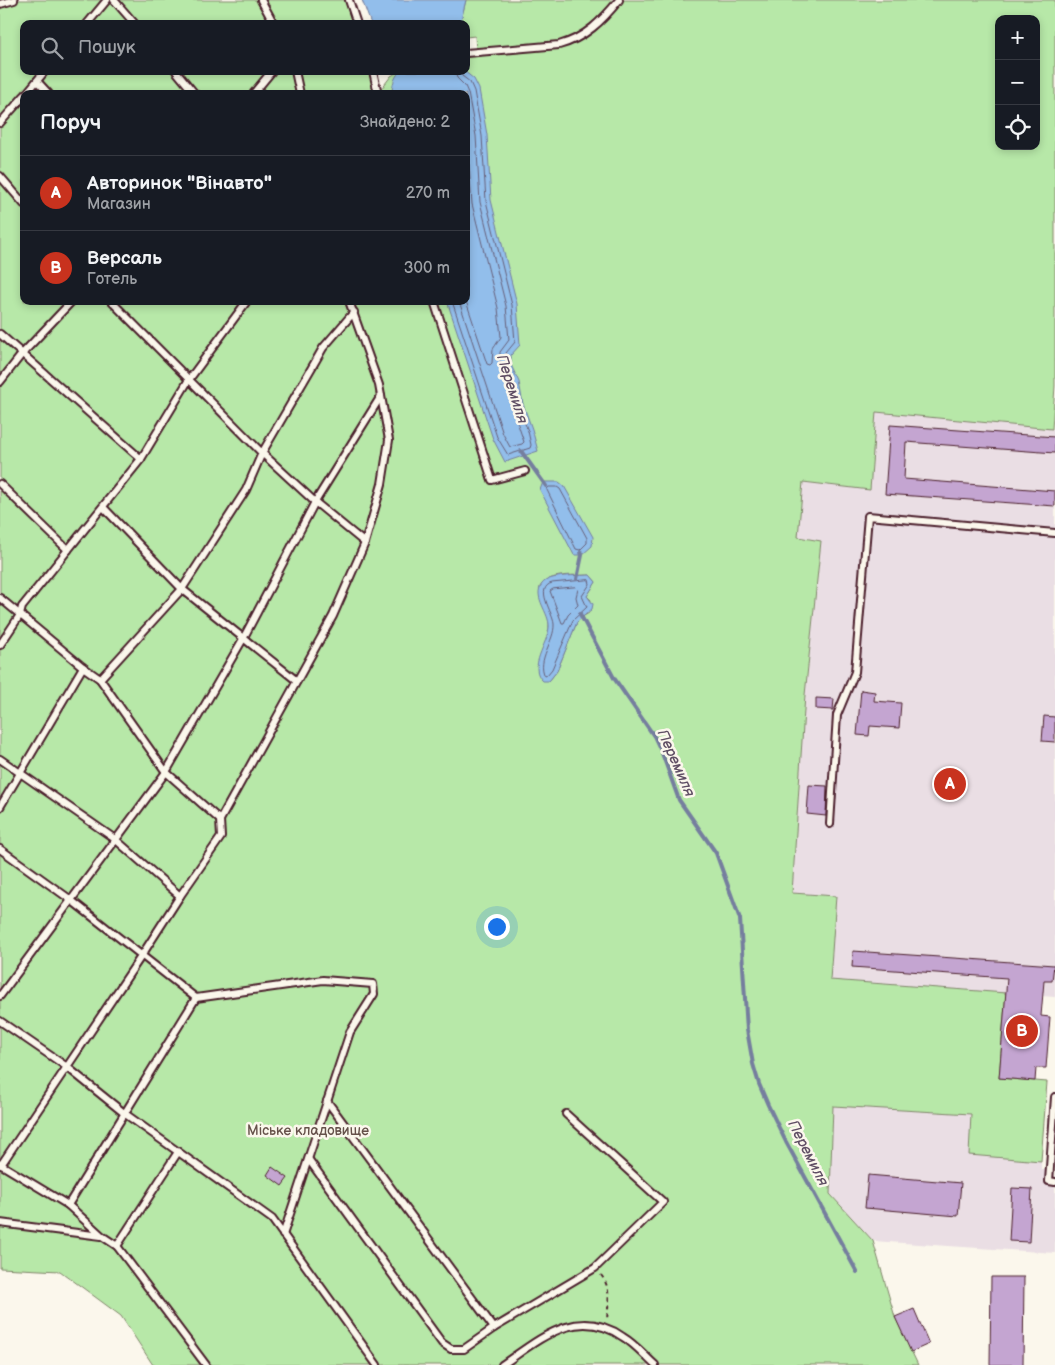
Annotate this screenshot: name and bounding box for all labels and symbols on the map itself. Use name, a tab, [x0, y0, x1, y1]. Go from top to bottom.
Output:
water label: Перемиля	[492, 352, 532, 427]
water label: Перемиля	[653, 726, 700, 800]
pin: A	[934, 765, 966, 803]
your location	[484, 914, 510, 940]
pin: B	[1006, 1012, 1038, 1050]
water label: Перемиля	[783, 1117, 833, 1190]
park label: Міське кладовище	[247, 1122, 369, 1139]

